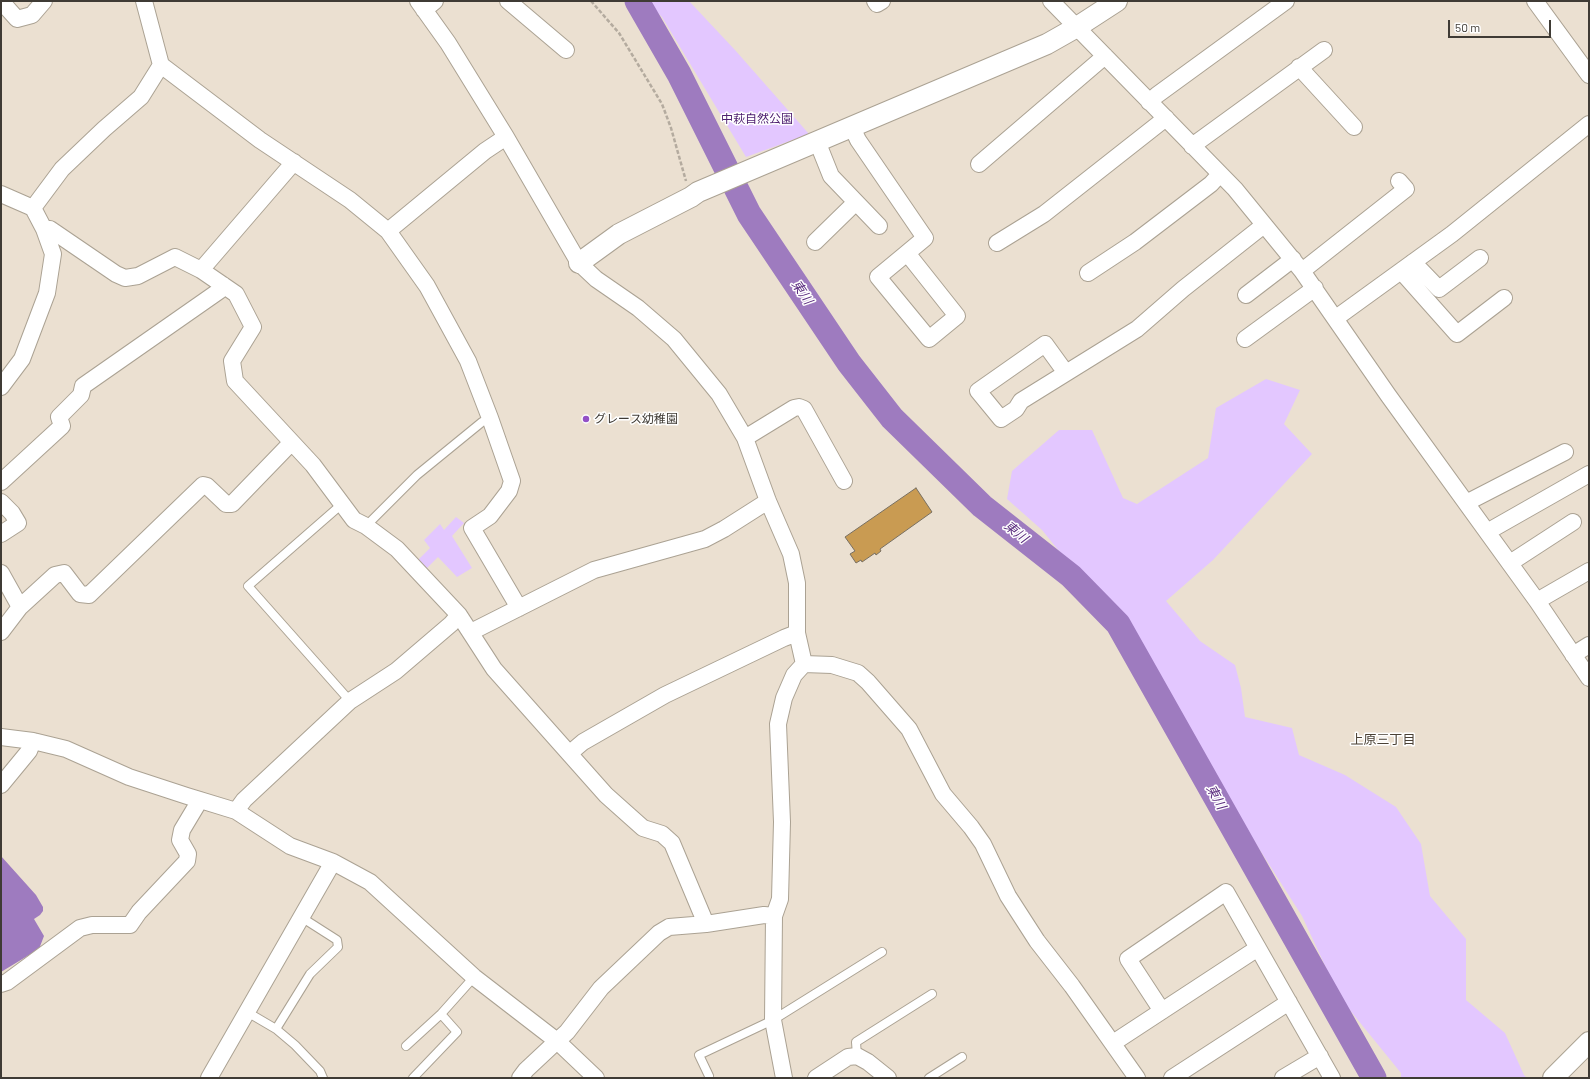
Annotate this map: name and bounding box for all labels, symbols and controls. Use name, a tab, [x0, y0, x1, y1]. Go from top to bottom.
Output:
scale bar	[1450, 12, 1553, 38]
text: 50 m	[1455, 20, 1480, 34]
park label: 中萩自然公園	[721, 112, 793, 126]
water label: 東川	[788, 277, 816, 307]
place label: グレース幼稚園	[594, 412, 678, 426]
marker: グレース幼稚園	[581, 414, 591, 424]
water label: 東川	[1001, 518, 1031, 546]
district label: 上原三丁目	[1351, 732, 1415, 748]
water label: 東川	[1203, 782, 1229, 812]

